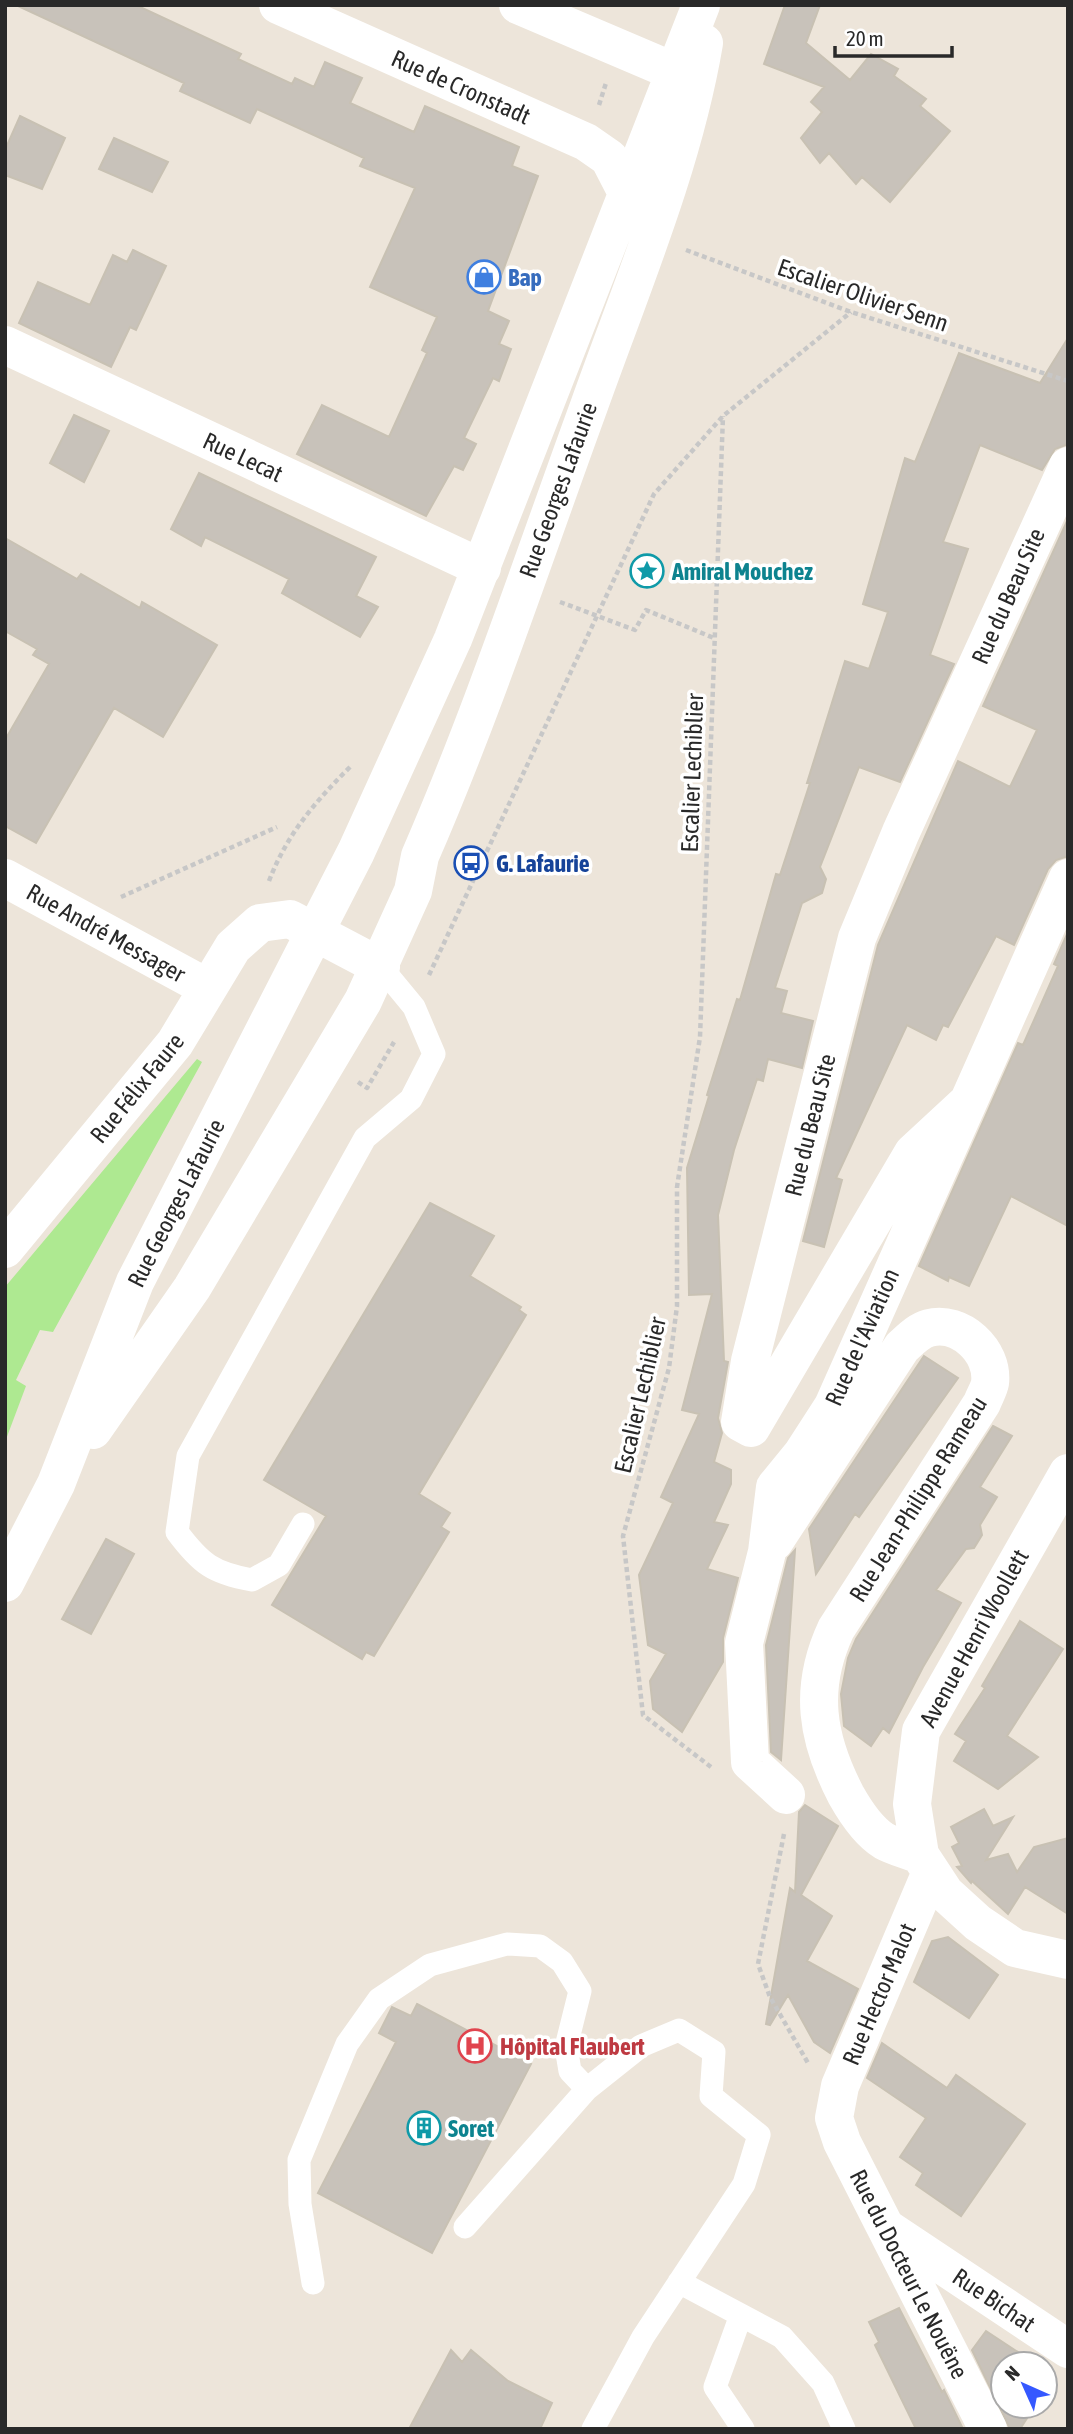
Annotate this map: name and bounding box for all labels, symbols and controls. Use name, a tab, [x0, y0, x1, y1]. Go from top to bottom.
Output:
scale bar	[835, 14, 952, 58]
text: 20 m	[846, 26, 884, 50]
street label: Rue de Cronstadt	[387, 44, 535, 130]
street label: Escalier Olivier Senn	[774, 253, 952, 337]
shop icon: Bap	[465, 258, 503, 296]
place label: Bap	[508, 264, 542, 291]
street label: Rue Georges Lafaurie	[514, 399, 602, 581]
street label: Rue Lecat	[199, 427, 287, 487]
street label: Rue du Beau Site	[966, 524, 1050, 668]
place icon: Amiral Mouchez	[628, 552, 666, 590]
place label: Amiral Mouchez	[671, 558, 813, 585]
street label: Escalier Lechiblier	[676, 692, 708, 853]
bus stop icon: G. Lafaurie	[452, 844, 490, 882]
place label: G. Lafaurie	[496, 850, 590, 877]
street label: Rue André Messager	[22, 878, 191, 988]
street label: Rue Félix Faure	[85, 1028, 189, 1148]
street label: Rue du Beau Site	[779, 1051, 841, 1199]
street label: Rue Georges Lafaurie	[122, 1115, 230, 1291]
street label: Rue de l'Aviation	[820, 1264, 904, 1410]
street label: Escalier Lechiblier	[609, 1314, 671, 1476]
street label: Rue Jean-Philippe Rameau	[844, 1391, 992, 1607]
street label: Avenue Henri Woollett	[914, 1545, 1034, 1731]
street label: Rue Hector Malot	[837, 1919, 921, 2069]
hospital icon: Hôpital Flaubert	[456, 2027, 494, 2065]
place label: Hôpital Flaubert	[500, 2033, 645, 2060]
building icon: Soret	[405, 2109, 443, 2147]
place label: Soret	[448, 2115, 494, 2142]
street label: Rue du Docteur Le Nouëne	[845, 2165, 973, 2383]
street label: Rue Bichat	[948, 2263, 1040, 2337]
north arrow	[989, 2350, 1059, 2420]
text: N	[1000, 2361, 1024, 2385]

